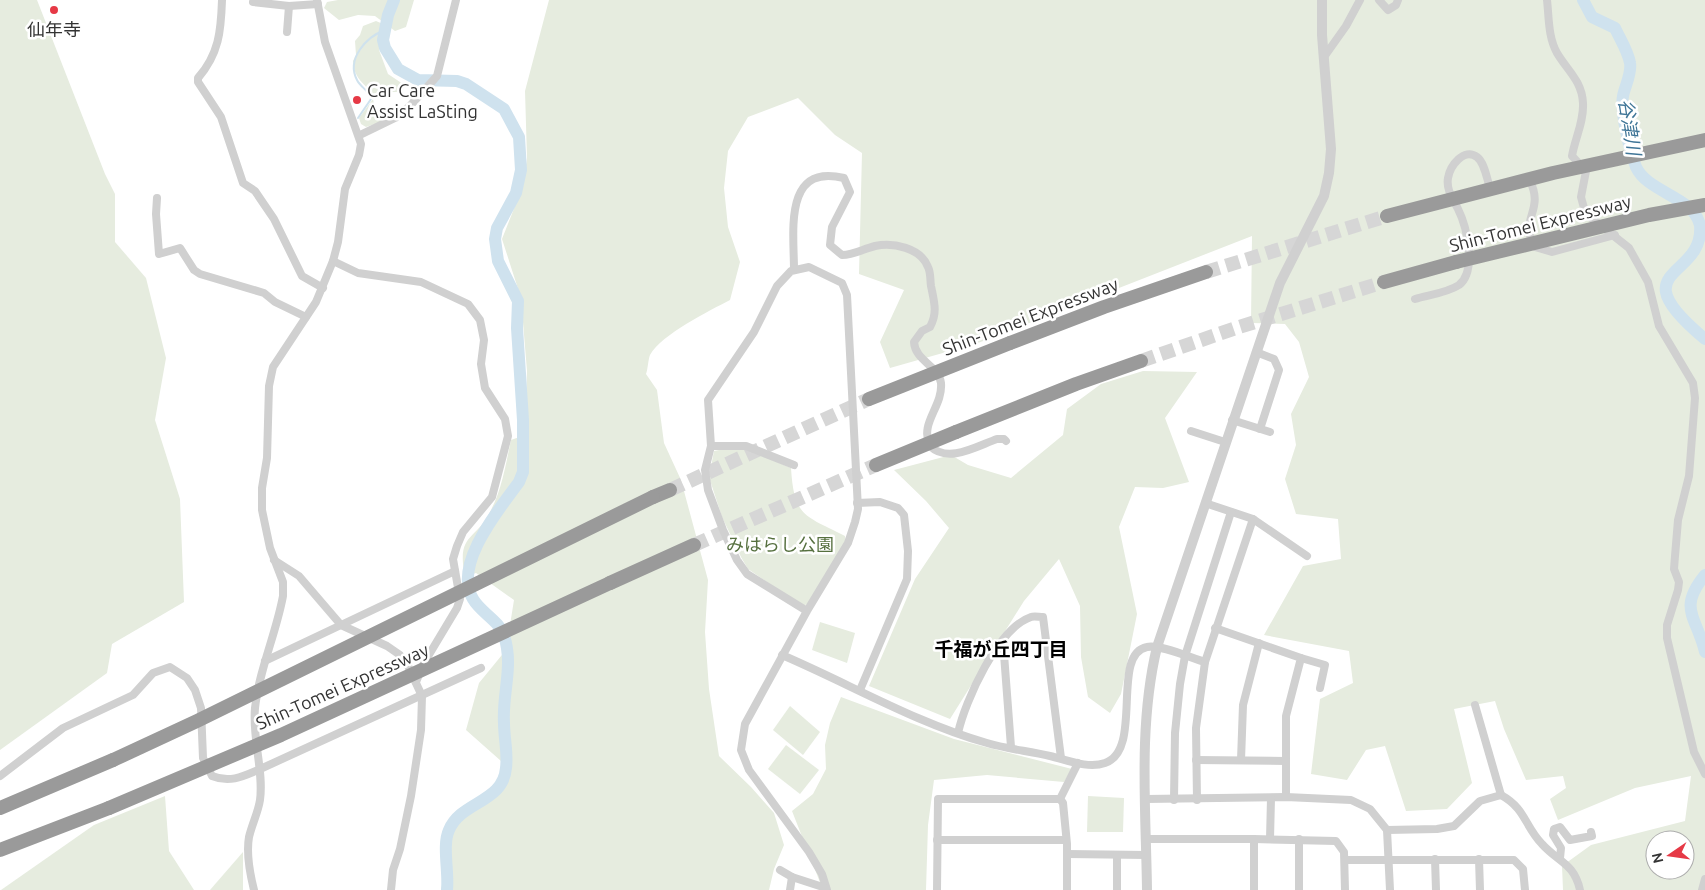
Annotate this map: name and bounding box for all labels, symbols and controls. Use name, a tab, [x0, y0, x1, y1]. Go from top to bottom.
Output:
marker: 仙年寺	[48, 4, 60, 16]
place label: 仙年寺	[27, 19, 81, 39]
place label: Car Care Assist LaSting	[367, 80, 478, 121]
marker: Car Care Assist LaSting	[351, 94, 363, 106]
water label: 谷津川	[1615, 97, 1646, 159]
street label: Shin-Tomei Expressway	[1447, 191, 1633, 255]
street label: Shin-Tomei Expressway	[939, 273, 1121, 359]
park label: みはらし公園	[726, 534, 834, 554]
district label: 千福が丘四丁目	[934, 638, 1068, 660]
street label: Shin-Tomei Expressway	[253, 639, 432, 733]
north arrow	[1645, 830, 1695, 880]
text: N	[1648, 851, 1666, 865]

